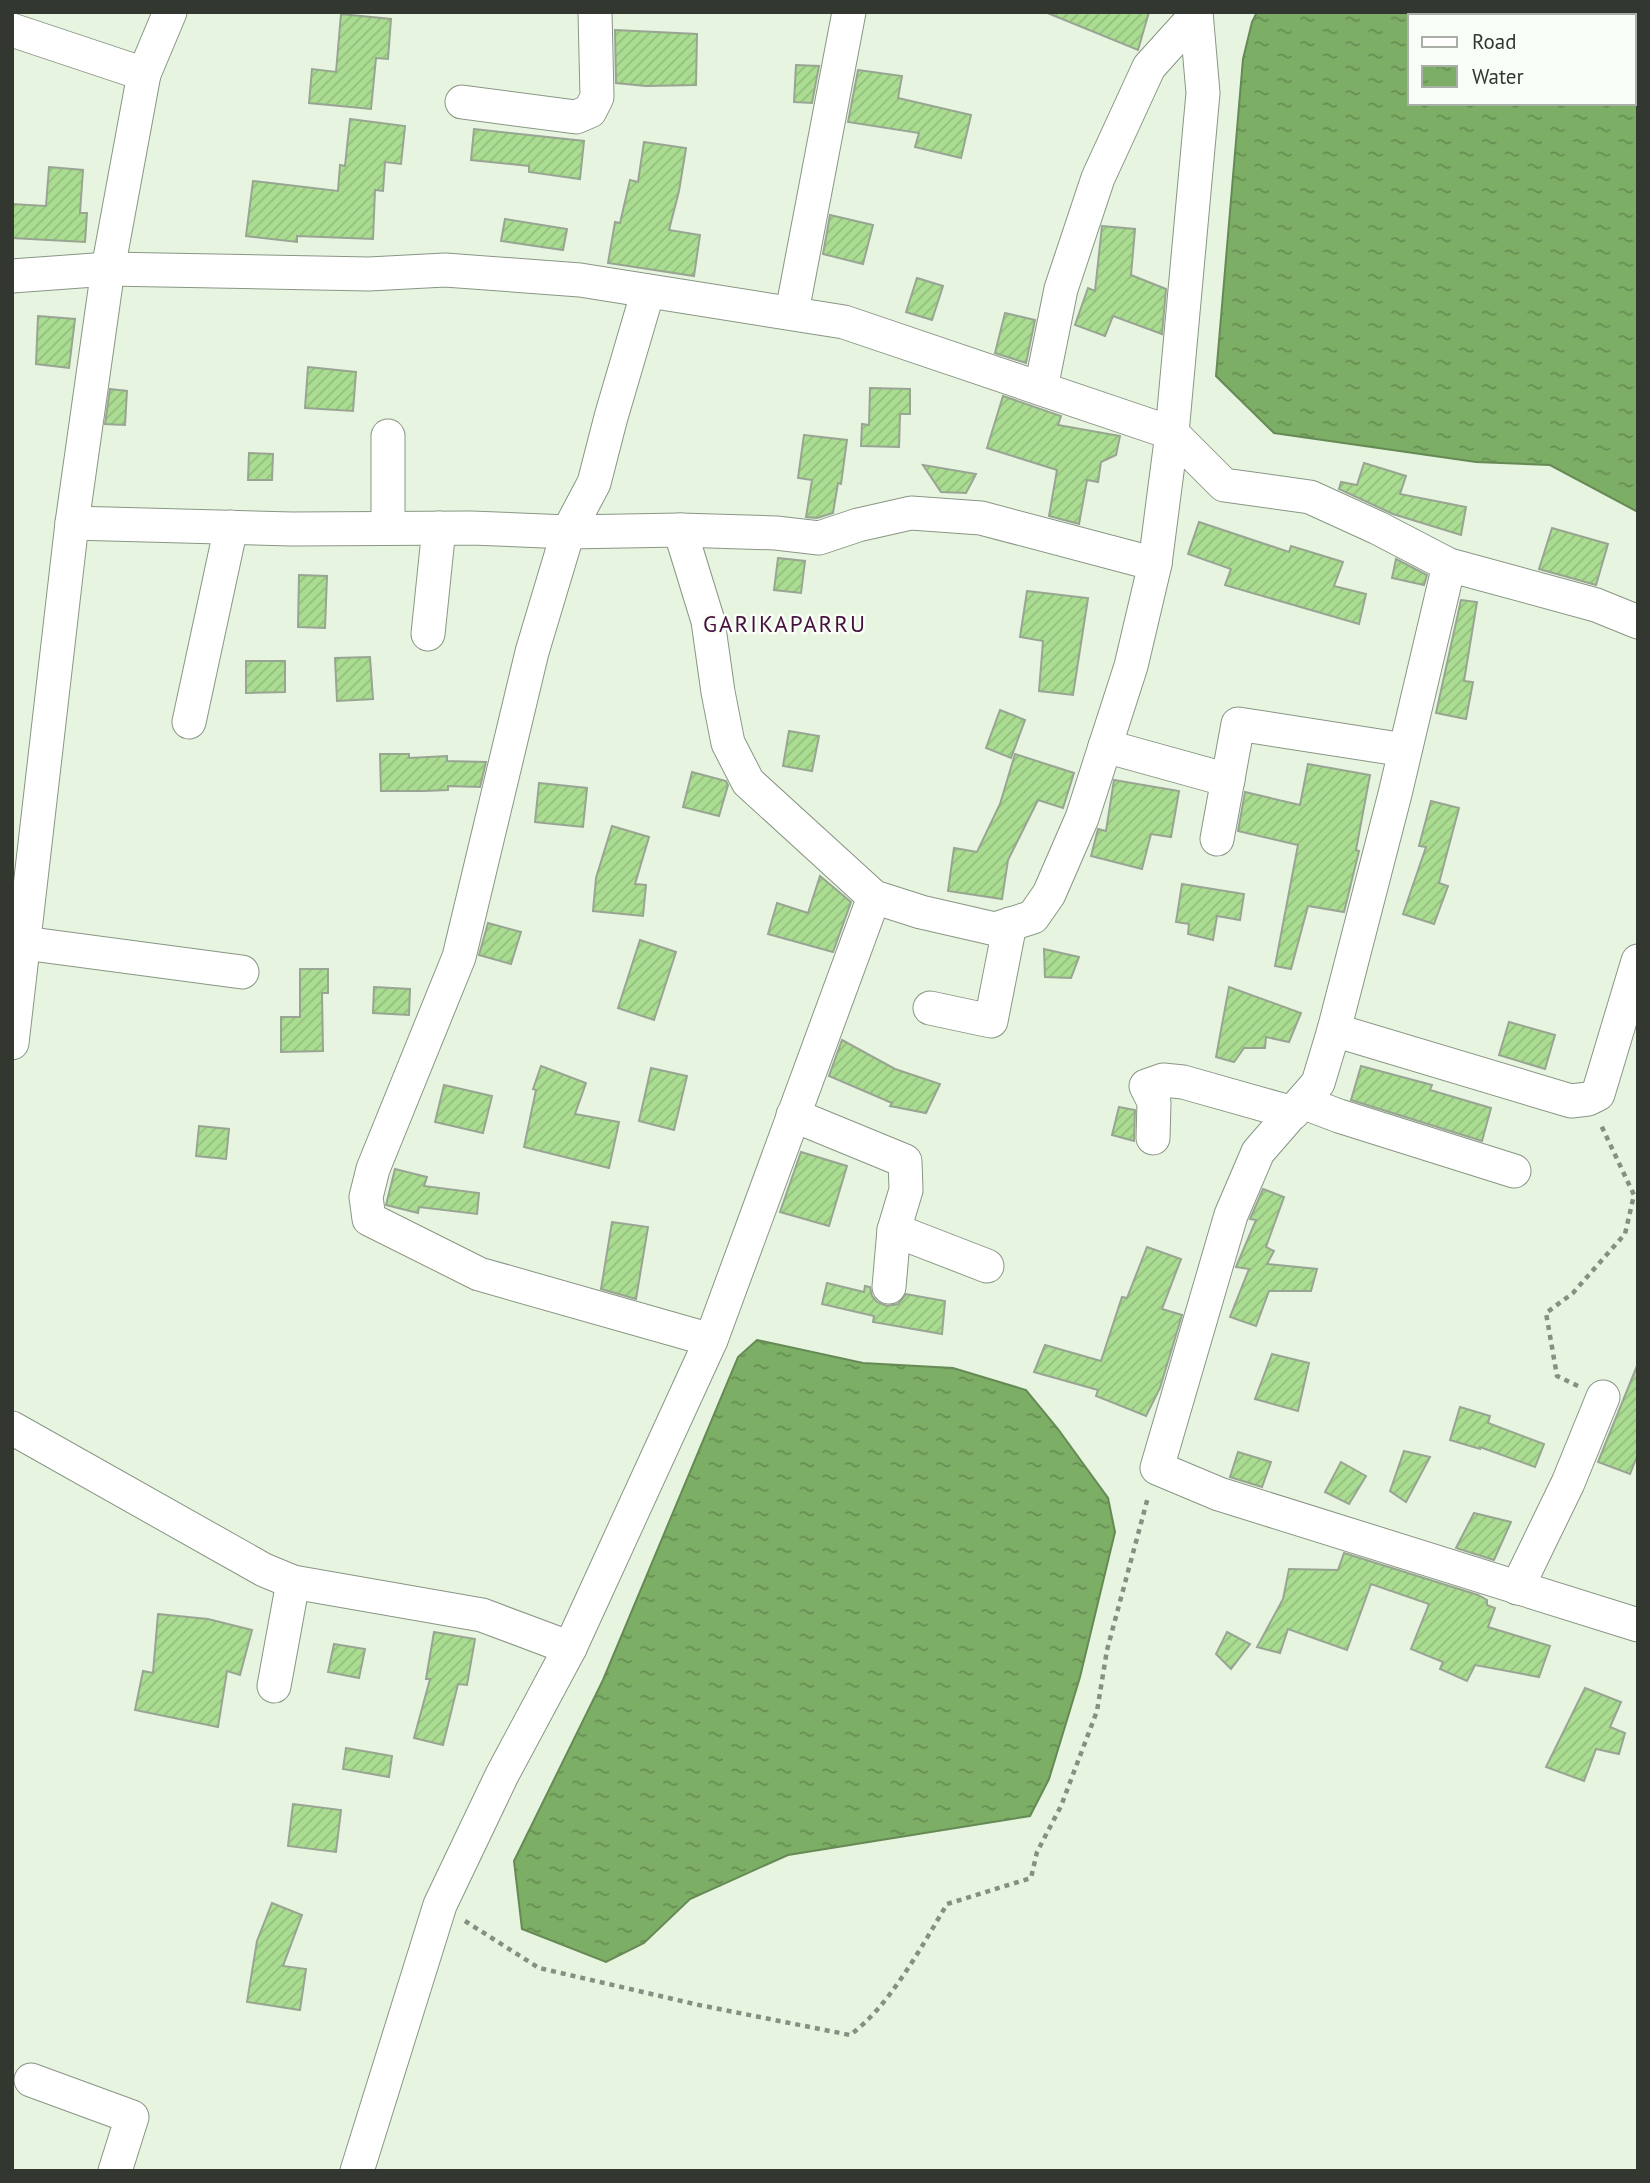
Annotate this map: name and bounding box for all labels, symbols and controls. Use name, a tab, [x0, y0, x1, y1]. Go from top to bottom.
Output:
legend	[1408, 14, 1636, 105]
text: Road	[1472, 28, 1516, 55]
text: Water	[1472, 63, 1524, 90]
district label: GARIKAPARRU	[703, 609, 867, 638]

